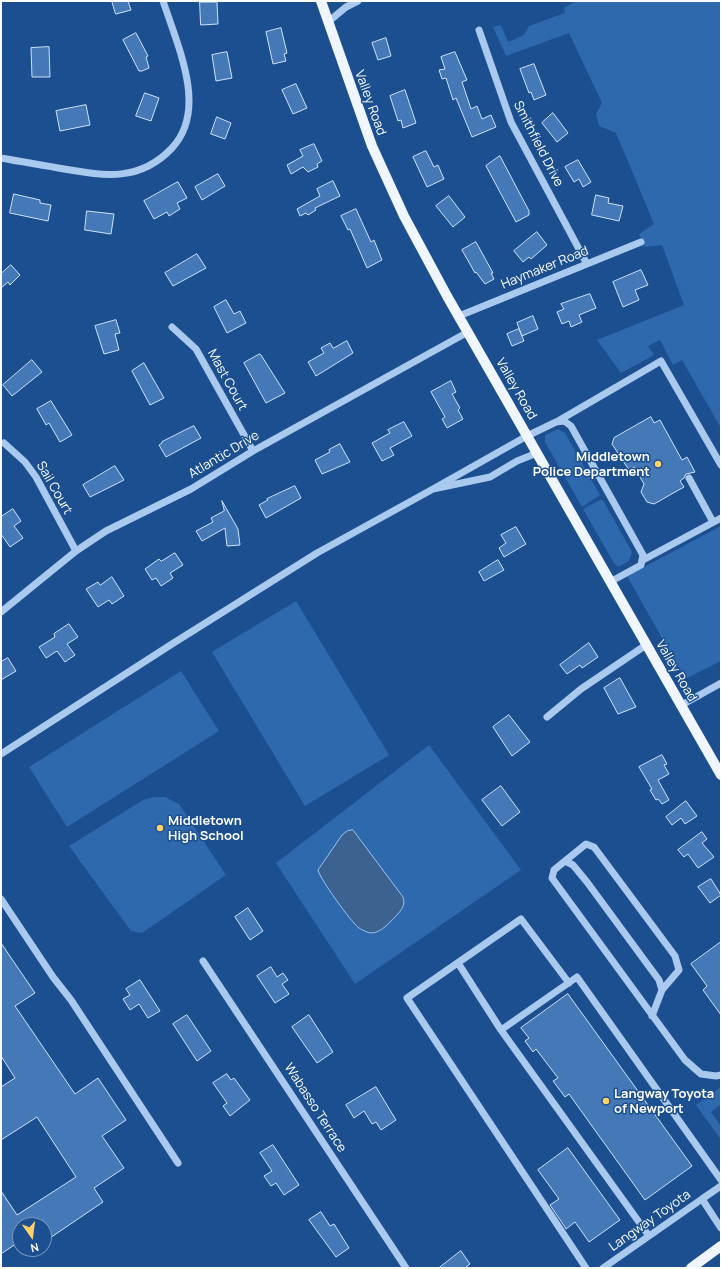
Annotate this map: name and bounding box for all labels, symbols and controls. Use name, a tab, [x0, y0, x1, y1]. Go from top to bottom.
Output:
street label: Valley Road	[351, 68, 389, 138]
street label: Smithfield Drive	[510, 99, 566, 189]
street label: Haymaker Road	[499, 243, 591, 293]
street label: Mast Court	[204, 347, 250, 413]
street label: Valley Road	[492, 356, 540, 422]
street label: Atlantic Drive	[186, 428, 262, 482]
place label: Middletown Police Department	[533, 449, 650, 480]
street label: Sail Court	[33, 459, 75, 517]
marker: Middletown Police Department	[653, 459, 663, 469]
street label: Valley Road	[652, 638, 700, 704]
place label: Middletown High School	[168, 813, 244, 844]
marker: Middletown High School	[155, 823, 165, 833]
street label: Wabasso Terrace	[280, 1061, 350, 1155]
place label: Langway Toyota of Newport	[614, 1086, 714, 1117]
marker: Langway Toyota of Newport	[601, 1096, 611, 1106]
street label: Langway Toyota	[606, 1187, 694, 1255]
north arrow	[12, 1217, 52, 1257]
text: N	[29, 1240, 40, 1256]

